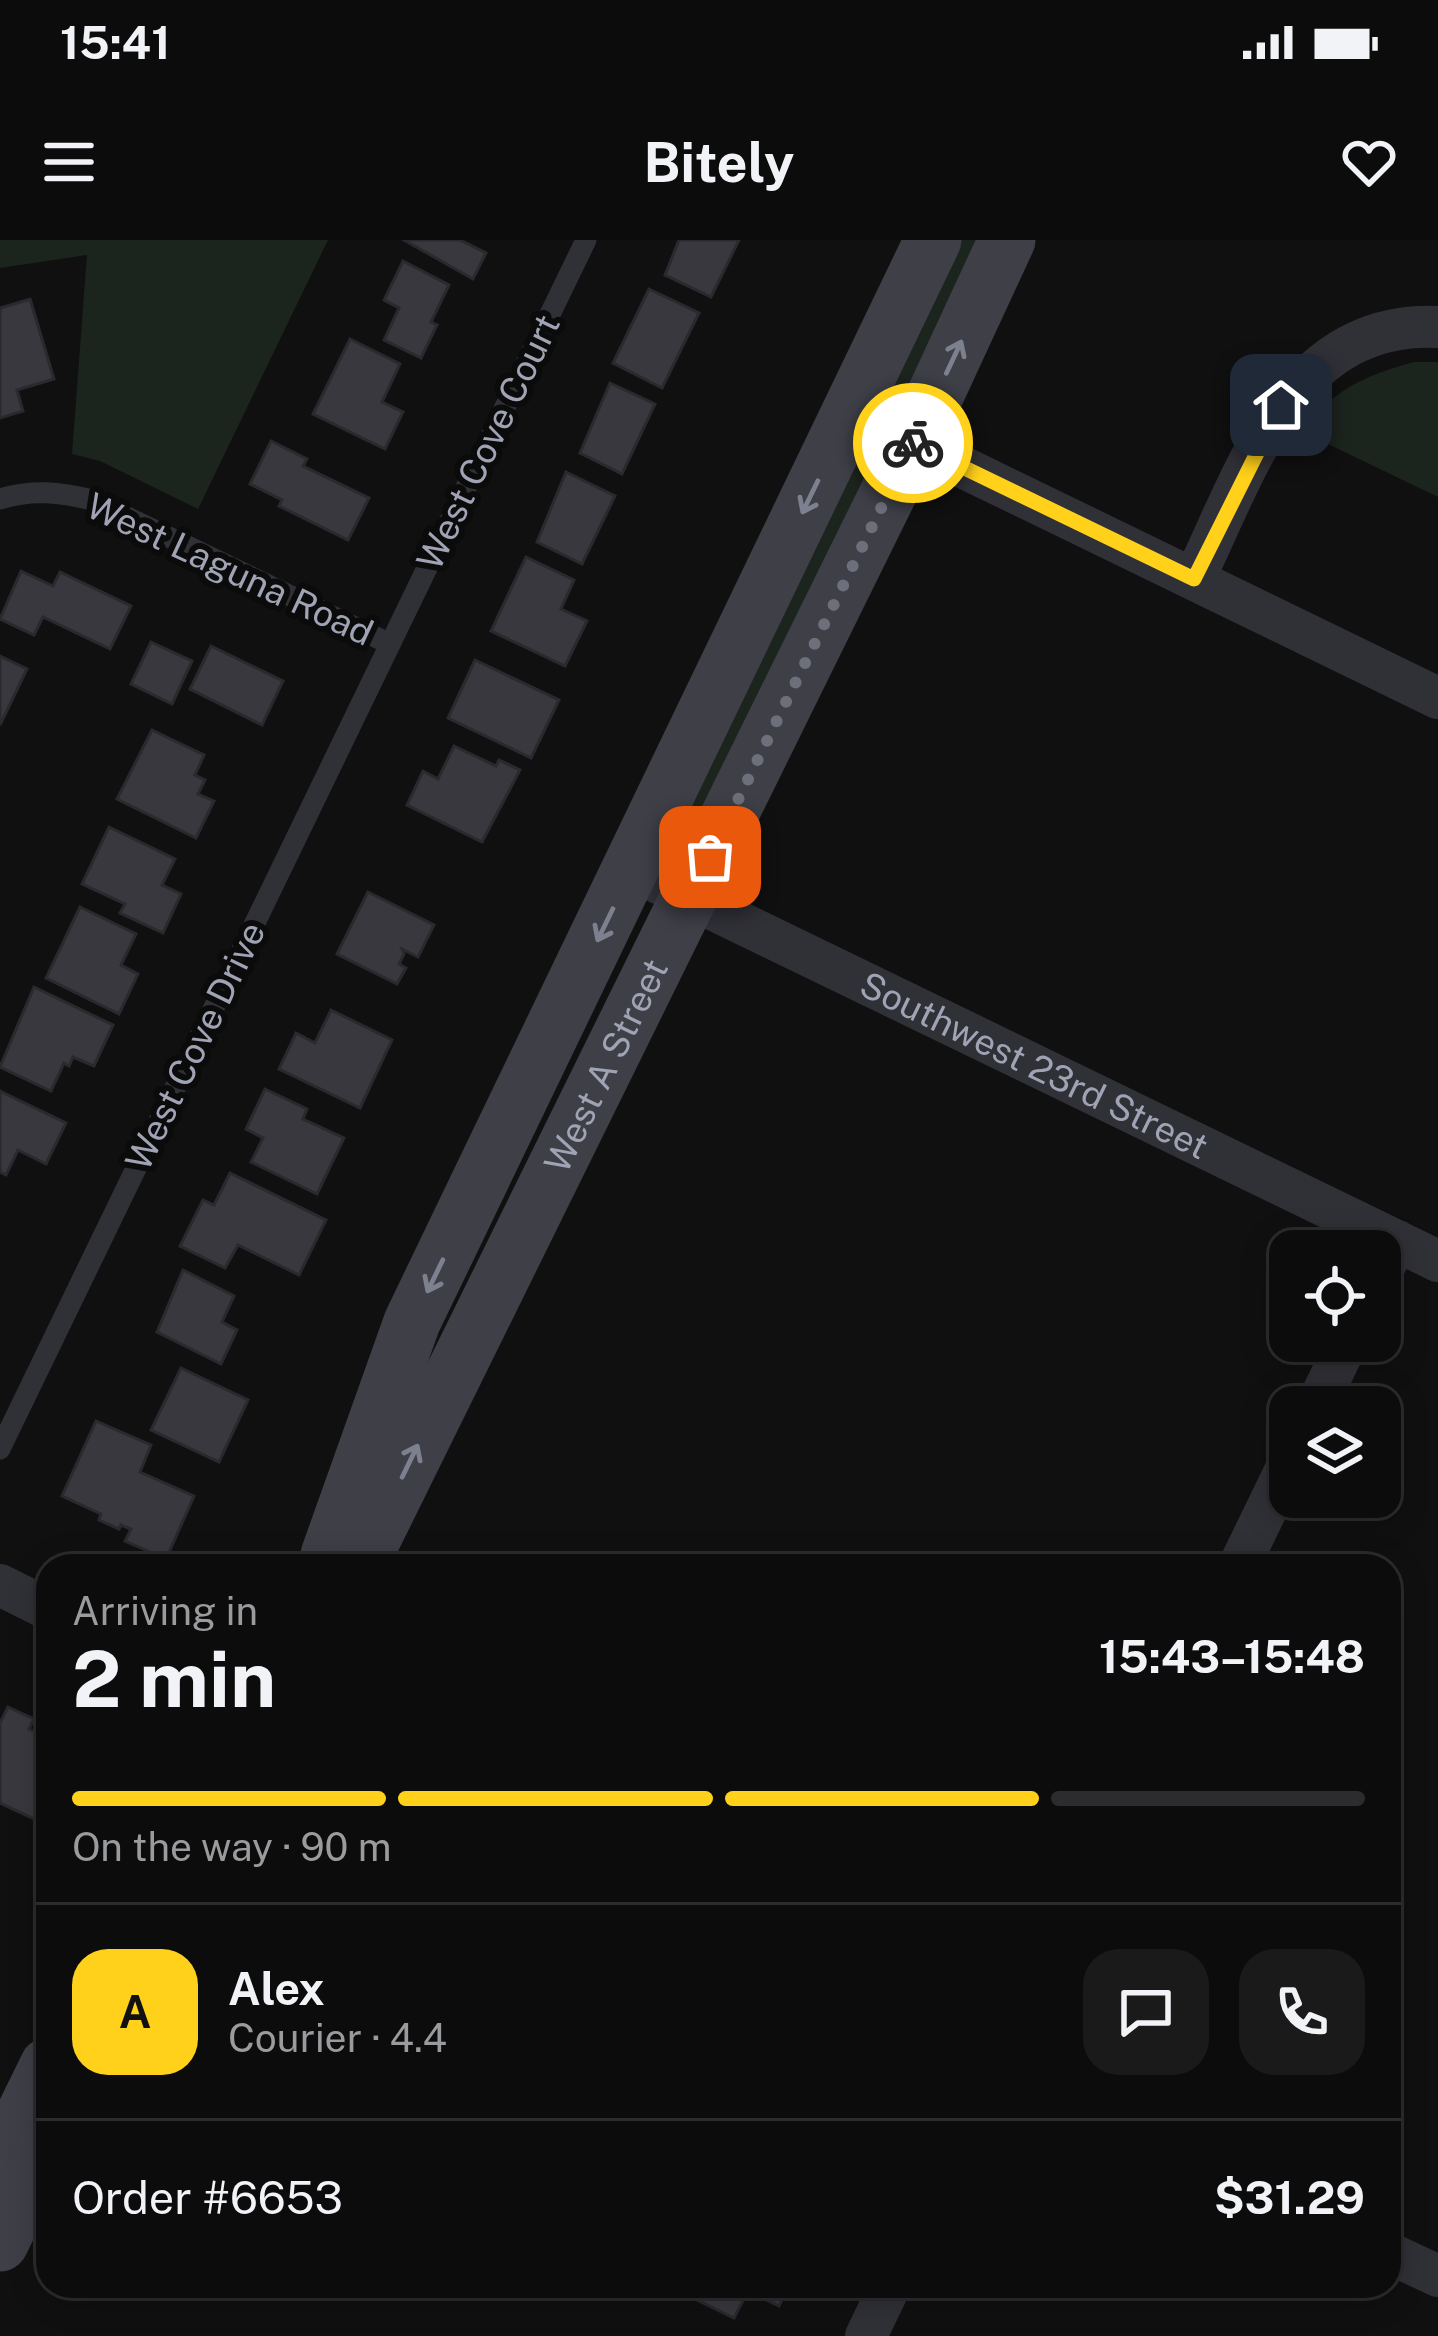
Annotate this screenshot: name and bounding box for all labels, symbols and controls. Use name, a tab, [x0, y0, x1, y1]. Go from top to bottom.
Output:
text: 15:41	[60, 16, 170, 69]
icon: menu	[36, 129, 102, 195]
icon: heart	[1336, 129, 1402, 195]
text: Bitely	[644, 131, 794, 194]
street label: West Cove Court	[408, 308, 568, 576]
one-way arrow	[944, 340, 966, 376]
pin	[1230, 354, 1332, 456]
icon: home	[1248, 372, 1314, 438]
courier	[853, 383, 973, 503]
icon: bike	[880, 410, 946, 476]
one-way arrow	[798, 478, 820, 514]
street label: West Laguna Road	[80, 484, 380, 654]
pin	[659, 806, 761, 908]
icon: bag	[677, 824, 743, 890]
one-way arrow	[593, 906, 615, 942]
street label: West Cove Drive	[117, 915, 273, 1177]
street label: West A Street	[535, 952, 676, 1179]
street label: Southwest 23rd Street	[853, 963, 1215, 1167]
map controls	[1269, 1230, 1401, 1518]
button: locate	[1269, 1230, 1401, 1362]
one-way arrow	[422, 1257, 445, 1293]
button: layers	[1269, 1386, 1401, 1518]
one-way arrow	[400, 1443, 422, 1479]
text: Arriving in	[72, 1588, 258, 1634]
text: 15:43–15:48	[1099, 1630, 1365, 1683]
text: 2 min	[72, 1633, 276, 1725]
text: On the way · 90 m	[72, 1824, 391, 1870]
button: chat	[1083, 1949, 1209, 2075]
button: phone	[1239, 1949, 1365, 2075]
text: Alex	[228, 1962, 325, 2015]
text: A	[119, 1985, 151, 2038]
text: Courier · 4.4	[228, 2015, 447, 2061]
text: Order #6653	[72, 2171, 343, 2224]
text: $31.29	[1214, 2171, 1365, 2224]

